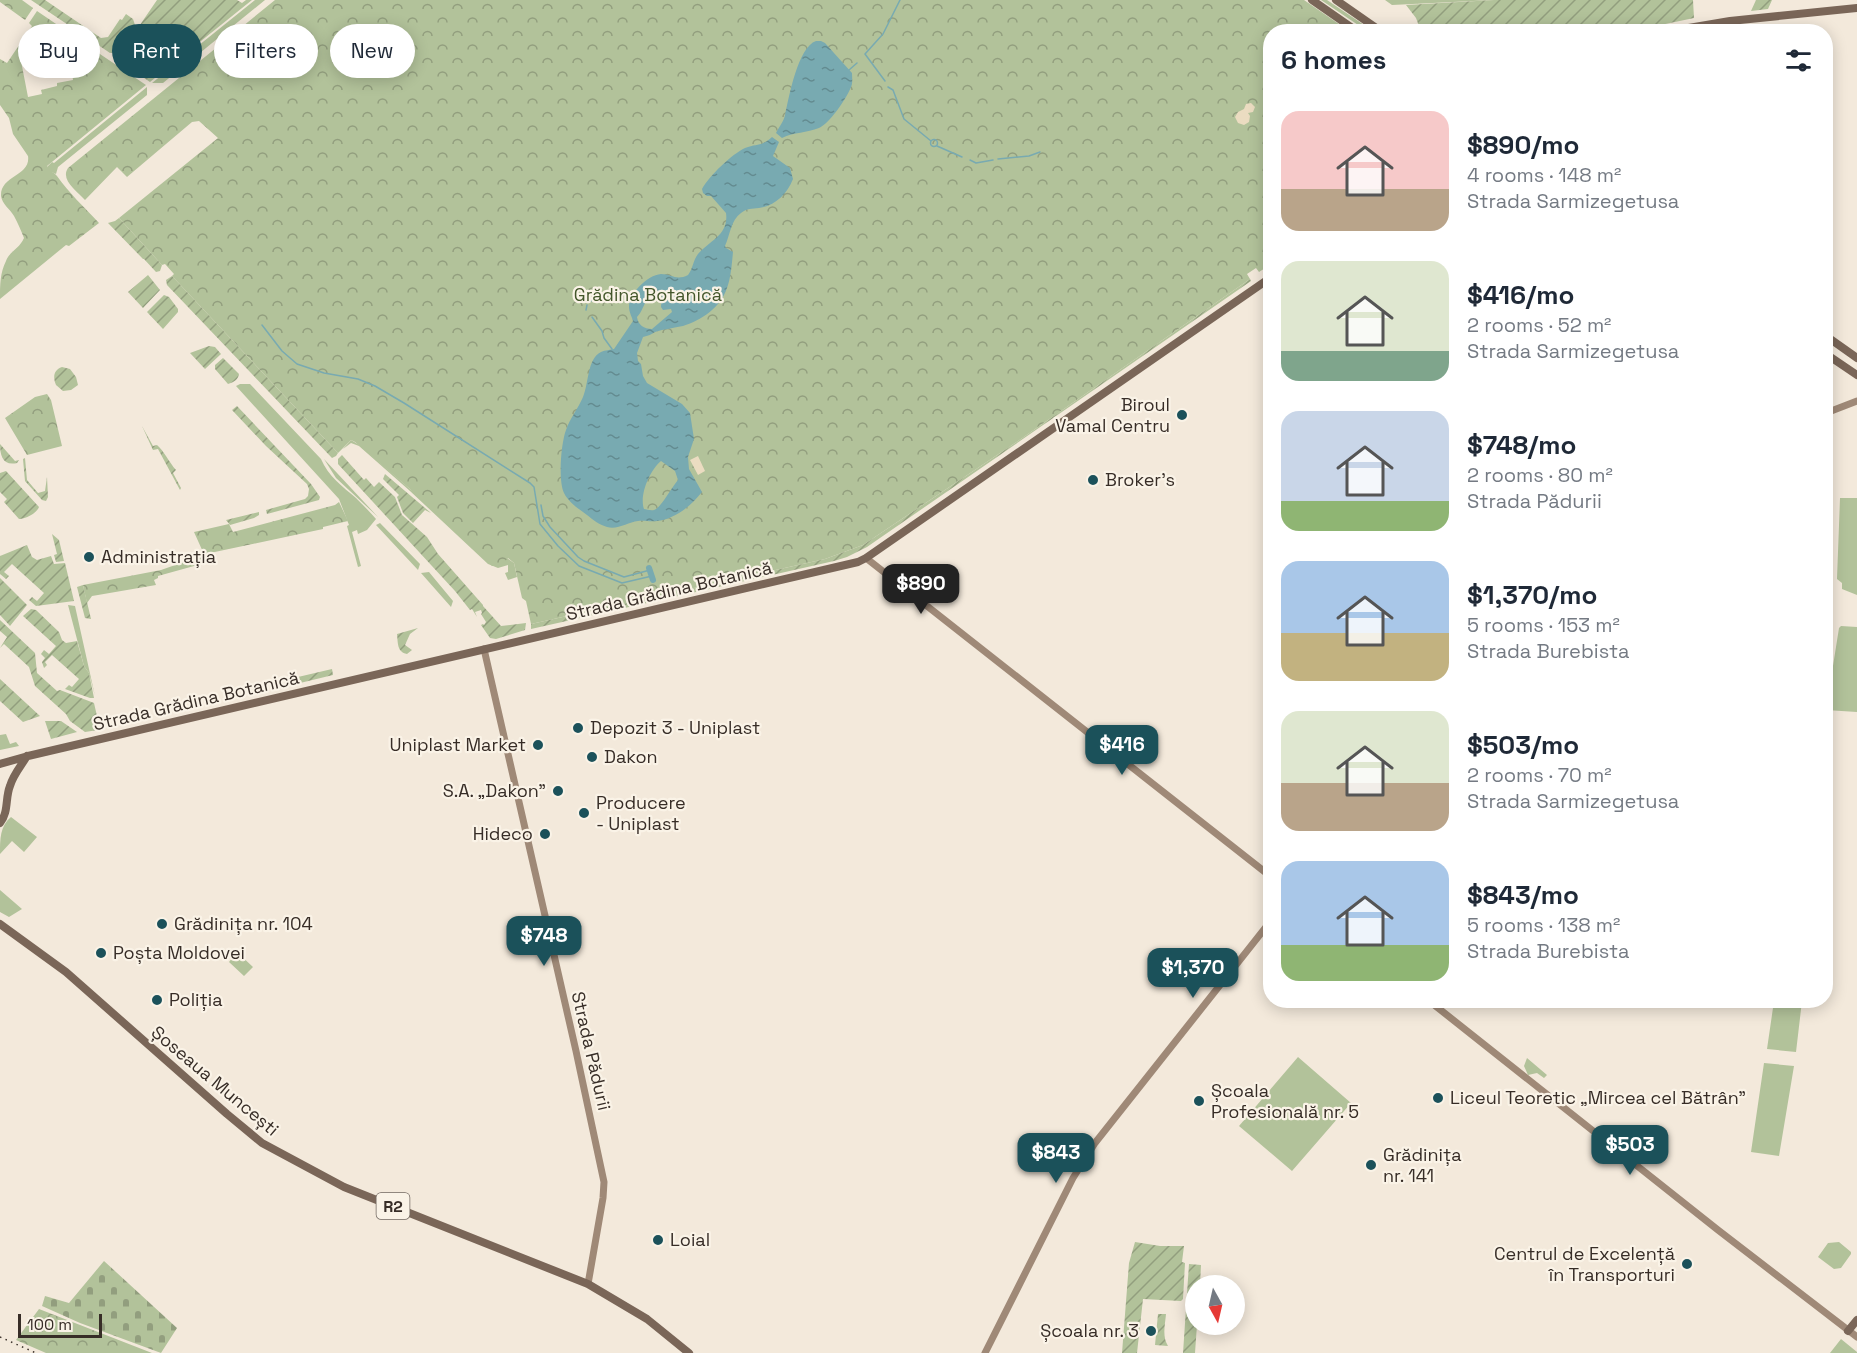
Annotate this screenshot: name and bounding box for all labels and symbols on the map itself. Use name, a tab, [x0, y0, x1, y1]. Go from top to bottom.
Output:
park label: Grădina Botanică	[574, 283, 722, 306]
place label: Biroul Vamal Centru	[1055, 393, 1170, 437]
marker: Biroul Vamal Centru	[1175, 408, 1189, 422]
place label: Broker's	[1105, 468, 1175, 491]
marker: Broker's	[1086, 473, 1100, 487]
place label: Administrația	[101, 545, 216, 568]
marker: Administrația	[82, 550, 96, 564]
street label: Strada Grădina Botanică	[564, 556, 774, 625]
pin: $890	[885, 564, 957, 615]
street label: Strada Grădina Botanică	[91, 666, 301, 735]
place label: Depozit 3 - Uniplast	[590, 716, 760, 739]
marker: Depozit 3 - Uniplast	[571, 721, 585, 735]
pin: $416	[1086, 725, 1158, 776]
place label: Uniplast Market	[390, 733, 526, 756]
marker: Uniplast Market	[531, 738, 545, 752]
place label: Dakon	[604, 745, 658, 768]
marker: Dakon	[585, 750, 599, 764]
place label: S.A. „Dakon”	[443, 779, 546, 802]
marker: S.A. „Dakon”	[551, 784, 565, 798]
place label: Producere - Uniplast	[596, 791, 686, 835]
marker: Producere - Uniplast	[577, 806, 591, 820]
place label: Hideco	[473, 822, 533, 845]
marker: Hideco	[538, 827, 552, 841]
place label: Grădinița nr. 104	[174, 912, 313, 935]
pin: $748	[508, 916, 580, 967]
marker: Grădinița nr. 104	[155, 917, 169, 931]
place label: Poșta Moldovei	[113, 941, 245, 964]
marker: Poșta Moldovei	[94, 946, 108, 960]
pin: $1,370	[1144, 948, 1242, 999]
place label: Poliția	[169, 988, 223, 1011]
street label: Strada Pădurii	[567, 989, 616, 1113]
marker: Poliția	[150, 993, 164, 1007]
street label: Șoseaua Muncești	[147, 1021, 284, 1141]
place label: Școala Profesională nr. 5	[1211, 1079, 1359, 1123]
place label: Liceul Teoretic „Mircea cel Bătrân”	[1450, 1086, 1746, 1109]
marker: Liceul Teoretic „Mircea cel Bătrân”	[1431, 1091, 1445, 1105]
marker: Școala Profesională nr. 5	[1192, 1094, 1206, 1108]
pin: $503	[1594, 1125, 1666, 1176]
pin: $843	[1020, 1133, 1092, 1184]
place label: Grădinița nr. 141	[1383, 1143, 1462, 1187]
marker: Grădinița nr. 141	[1364, 1158, 1378, 1172]
road number: R2	[376, 1193, 410, 1219]
place label: Loial	[670, 1228, 710, 1251]
marker: Loial	[651, 1233, 665, 1247]
place label: Centrul de Excelență în Transporturi	[1494, 1242, 1675, 1286]
marker: Centrul de Excelență în Transporturi	[1680, 1257, 1694, 1271]
north arrow	[1185, 1275, 1245, 1335]
scale bar	[18, 1311, 102, 1338]
place label: Școala nr. 3	[1040, 1319, 1139, 1342]
marker: Școala nr. 3	[1144, 1324, 1158, 1338]

